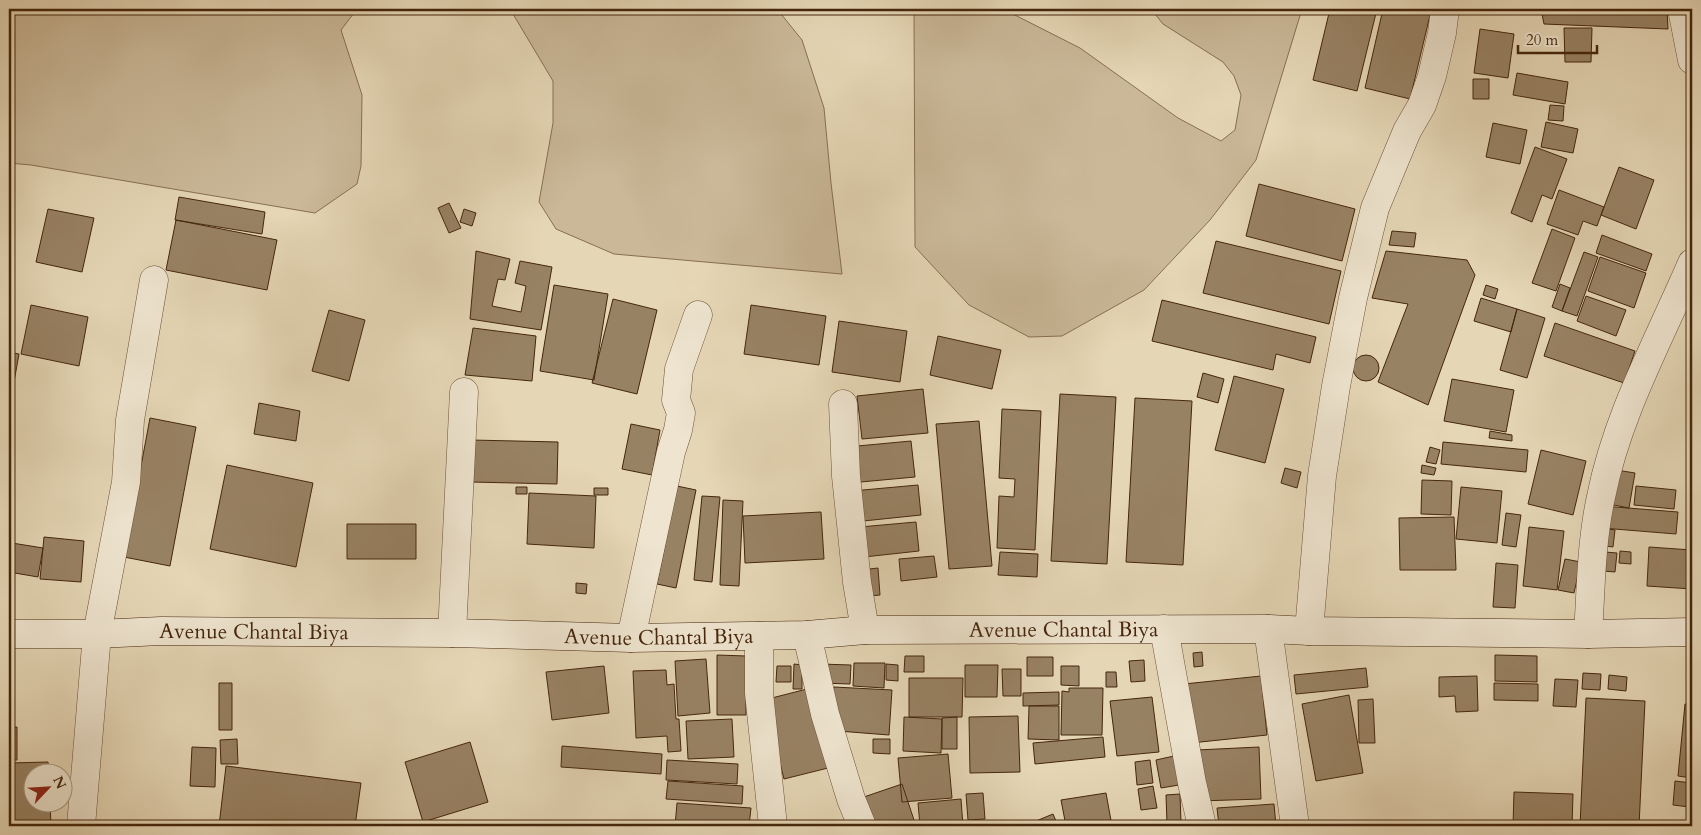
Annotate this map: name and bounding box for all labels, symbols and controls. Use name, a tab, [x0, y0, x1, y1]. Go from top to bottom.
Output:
scale bar	[1518, 22, 1597, 54]
text: 20 m	[1526, 30, 1558, 50]
street label: Avenue Chantal Biya	[969, 615, 1158, 644]
street label: Avenue Chantal Biya	[159, 616, 349, 647]
street label: Avenue Chantal Biya	[564, 621, 754, 653]
north arrow	[22, 762, 72, 812]
text: N	[48, 773, 71, 792]

